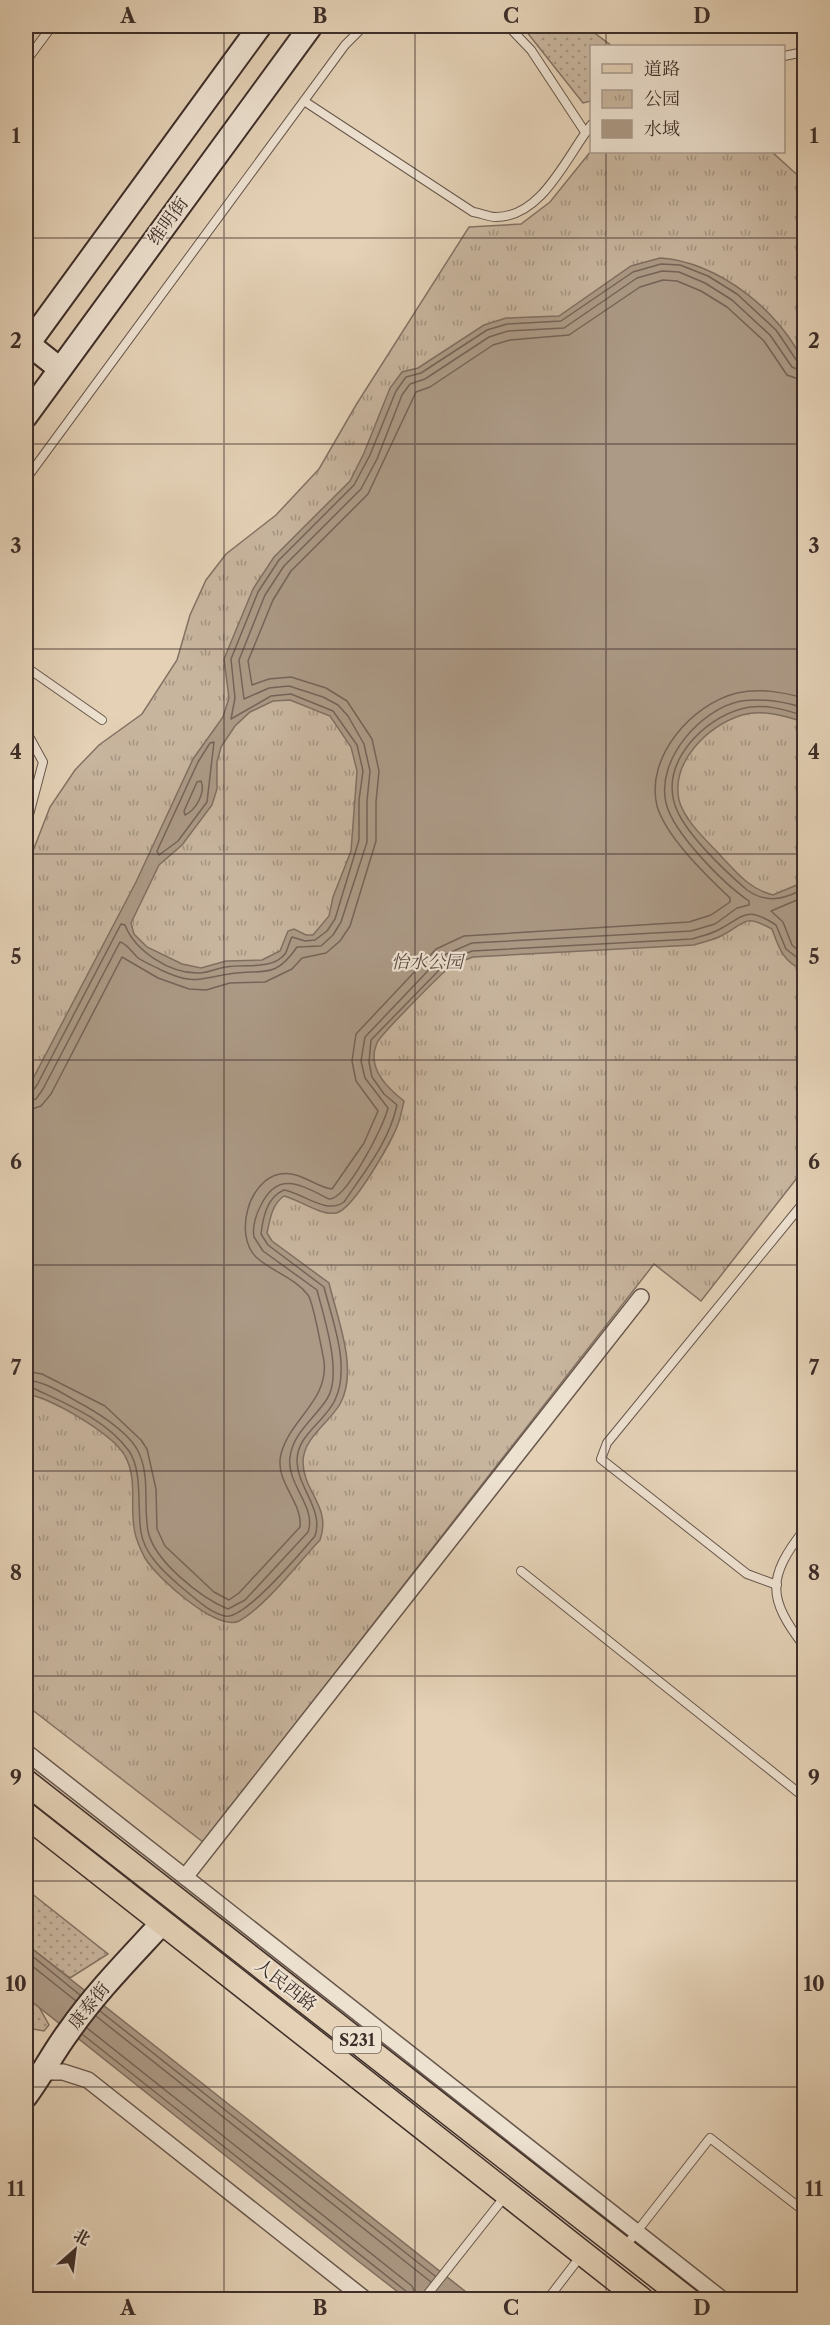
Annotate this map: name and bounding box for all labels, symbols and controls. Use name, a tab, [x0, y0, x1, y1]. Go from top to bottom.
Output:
text: A	[119, 4, 136, 28]
text: B	[313, 4, 328, 28]
text: C	[503, 4, 519, 28]
text: D	[693, 4, 711, 28]
legend	[590, 45, 785, 153]
text: 道路	[644, 58, 680, 80]
text: 公园	[644, 88, 680, 110]
text: 水域	[644, 118, 680, 140]
text: 1	[12, 124, 21, 148]
text: 1	[810, 124, 819, 148]
street label: 维明街	[143, 193, 193, 249]
text: 2	[10, 329, 22, 353]
text: 2	[808, 329, 820, 353]
text: 3	[10, 534, 22, 558]
text: 3	[808, 534, 820, 558]
text: 4	[10, 740, 22, 764]
text: 4	[808, 740, 820, 764]
text: 5	[10, 945, 22, 969]
text: 5	[808, 945, 820, 969]
park label: 怡水公园	[391, 951, 466, 973]
text: 6	[10, 1150, 22, 1174]
text: 6	[808, 1150, 820, 1174]
text: 7	[11, 1356, 22, 1380]
text: 7	[809, 1356, 820, 1380]
text: 8	[10, 1561, 22, 1585]
text: 8	[808, 1561, 820, 1585]
text: 9	[10, 1766, 22, 1790]
text: 9	[808, 1766, 820, 1790]
street label: 人民西路	[251, 1954, 321, 2016]
text: 10	[5, 1972, 27, 1996]
text: 10	[803, 1972, 825, 1996]
street label: 康泰街	[63, 1978, 115, 2034]
road number: S231	[333, 2027, 381, 2053]
text: 11	[7, 2177, 25, 2201]
text: 11	[805, 2177, 823, 2201]
north arrow	[45, 2220, 105, 2280]
text: 北	[70, 2224, 94, 2249]
text: A	[119, 2296, 136, 2320]
text: B	[313, 2296, 328, 2320]
text: C	[503, 2296, 519, 2320]
text: D	[693, 2296, 711, 2320]

